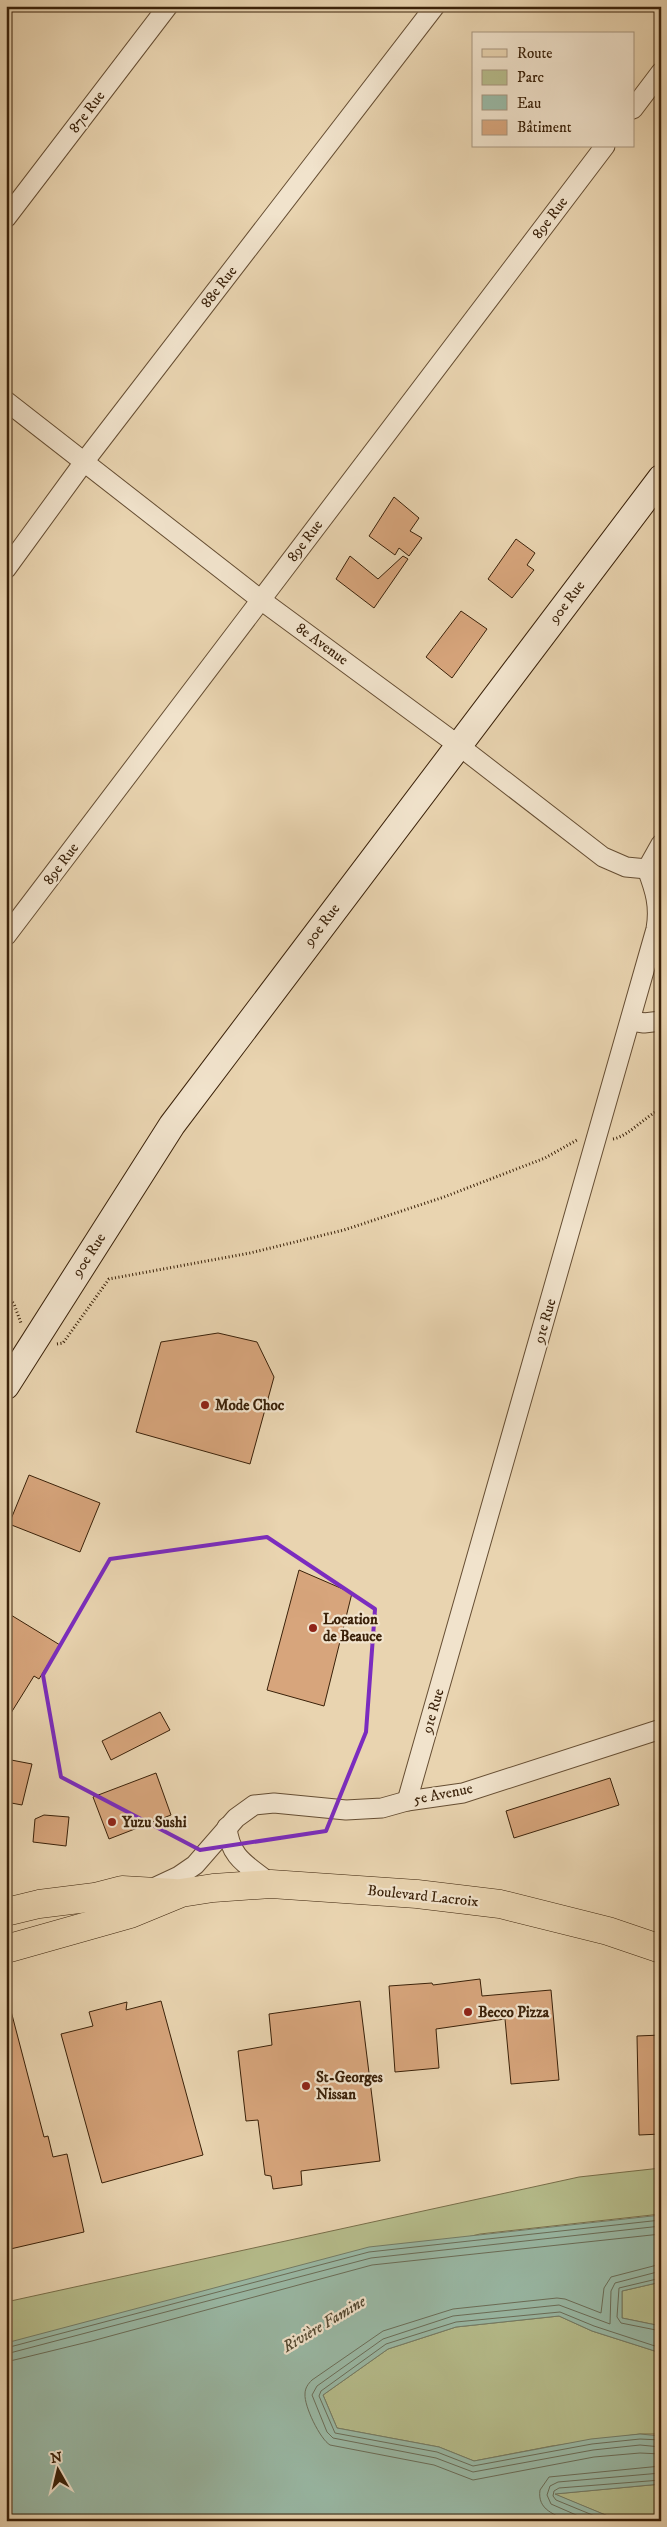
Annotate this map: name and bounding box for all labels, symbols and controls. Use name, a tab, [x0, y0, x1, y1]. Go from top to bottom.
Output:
legend	[472, 32, 634, 148]
text: Route	[517, 44, 552, 63]
text: Parc	[517, 68, 545, 87]
street label: 87e Rue	[65, 87, 109, 137]
text: Eau	[517, 94, 541, 113]
text: Bâtiment	[517, 118, 572, 137]
street label: 89e Rue	[528, 193, 572, 243]
street label: 88e Rue	[197, 262, 241, 312]
street label: 89e Rue	[283, 516, 327, 566]
street label: 90e Rue	[544, 577, 589, 628]
street label: 8e Avenue	[292, 619, 352, 669]
street label: 89e Rue	[39, 839, 83, 889]
street label: 90e Rue	[299, 900, 344, 951]
street label: 90e Rue	[67, 1230, 110, 1281]
street label: 91e Rue	[529, 1296, 560, 1347]
place label: Mode Choc	[215, 1396, 285, 1415]
marker: Mode Choc	[199, 1399, 211, 1411]
place label: Location de Beauce	[323, 1610, 383, 1646]
marker: Location de Beauce	[307, 1622, 319, 1634]
street label: 91e Rue	[417, 1686, 448, 1737]
street label: 5e Avenue	[412, 1779, 474, 1809]
place label: Yuzu Sushi	[121, 1813, 187, 1832]
marker: Yuzu Sushi	[106, 1816, 118, 1828]
street label: Boulevard Lacroix	[366, 1881, 480, 1911]
place label: Becco Pizza	[478, 2003, 550, 2022]
marker: Becco Pizza	[462, 2006, 474, 2018]
place label: St-Georges Nissan	[316, 2068, 383, 2104]
marker: St-Georges Nissan	[300, 2080, 312, 2092]
water label: Rivière Famine	[278, 2291, 370, 2357]
north arrow	[32, 2444, 82, 2494]
text: N	[49, 2448, 64, 2468]

